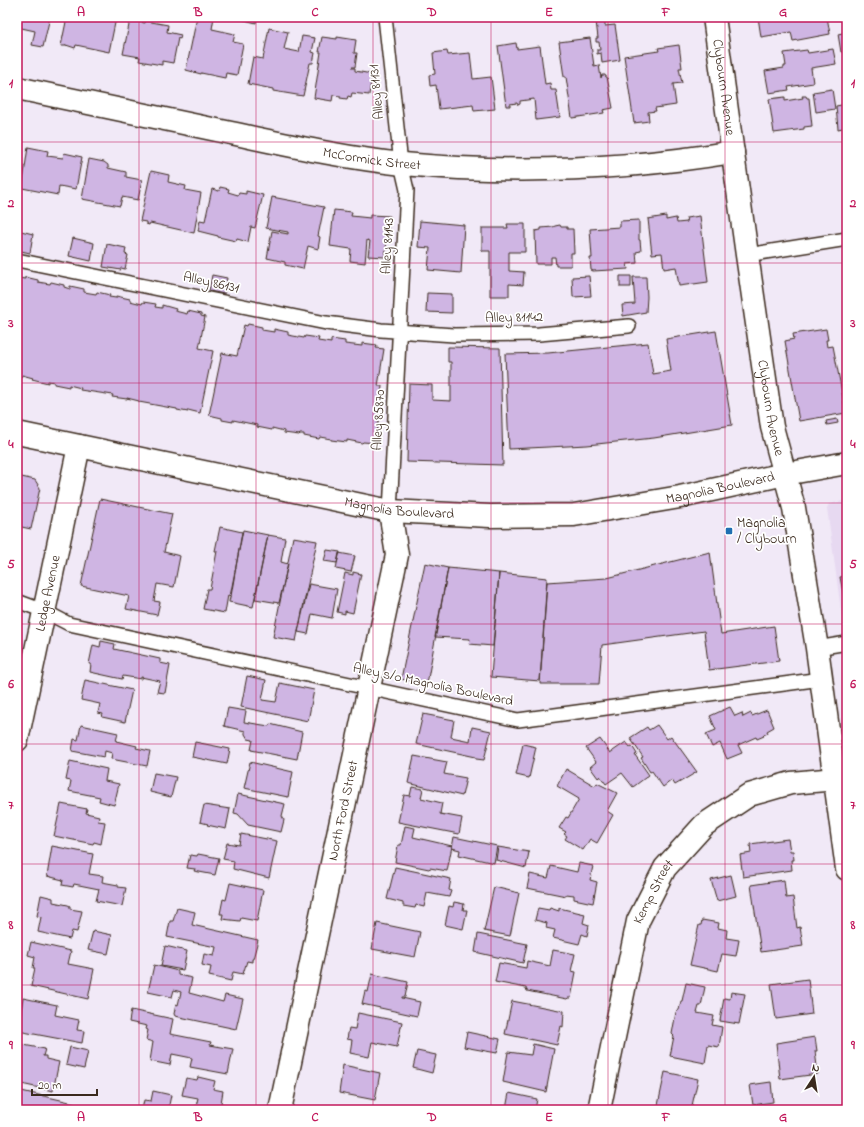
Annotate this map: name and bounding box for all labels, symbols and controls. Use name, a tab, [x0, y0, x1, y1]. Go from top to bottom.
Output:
text: A	[77, 3, 85, 22]
text: B	[193, 3, 203, 22]
text: C	[311, 3, 319, 22]
text: D	[426, 3, 437, 22]
text: E	[545, 3, 553, 22]
text: F	[661, 3, 671, 22]
text: G	[779, 3, 787, 22]
street label: Clybourn Avenue	[707, 38, 741, 138]
street label: Alley 81131	[364, 63, 391, 121]
text: 1	[9, 74, 14, 93]
text: 1	[851, 74, 856, 93]
street label: McCormick Street	[321, 142, 422, 176]
text: 2	[7, 194, 15, 213]
text: 2	[849, 194, 857, 213]
street label: Alley 81143	[376, 217, 401, 275]
street label: Alley 86131	[181, 267, 242, 300]
street label: Alley 81142	[485, 307, 543, 330]
text: 3	[7, 314, 14, 333]
text: 3	[849, 314, 856, 333]
street label: Clybourn Avenue	[752, 359, 790, 459]
street label: Alley 85870	[367, 389, 392, 451]
text: 4	[7, 435, 14, 454]
text: 4	[849, 435, 856, 454]
street label: Magnolia Boulevard	[664, 466, 777, 510]
street label: Magnolia Boulevard	[342, 491, 455, 525]
place label: Magnolia / Clybourn	[737, 513, 797, 551]
marker: Magnolia / Clybourn	[724, 526, 734, 536]
street label: Ledge Avenue	[30, 553, 66, 633]
text: 5	[7, 555, 15, 574]
text: 5	[849, 555, 857, 574]
street label: Alley s/o Magnolia Boulevard	[351, 658, 515, 713]
text: 6	[7, 675, 14, 694]
text: 6	[849, 675, 856, 694]
street label: North Ford Street	[322, 758, 364, 863]
text: 7	[8, 796, 14, 815]
text: 7	[850, 796, 856, 815]
street label: Kemp Street	[628, 854, 679, 928]
text: 8	[8, 916, 14, 935]
text: 8	[850, 916, 856, 935]
text: 9	[8, 1036, 14, 1055]
text: 9	[850, 1036, 856, 1055]
north arrow	[794, 1057, 834, 1097]
text: N	[811, 1060, 821, 1077]
scale bar	[32, 1071, 97, 1097]
text: 20 m	[38, 1077, 61, 1095]
text: A	[77, 1108, 85, 1127]
text: B	[193, 1108, 203, 1127]
text: C	[311, 1108, 319, 1127]
text: D	[426, 1108, 437, 1127]
text: E	[545, 1108, 553, 1127]
text: F	[661, 1108, 671, 1127]
text: G	[779, 1108, 787, 1127]

